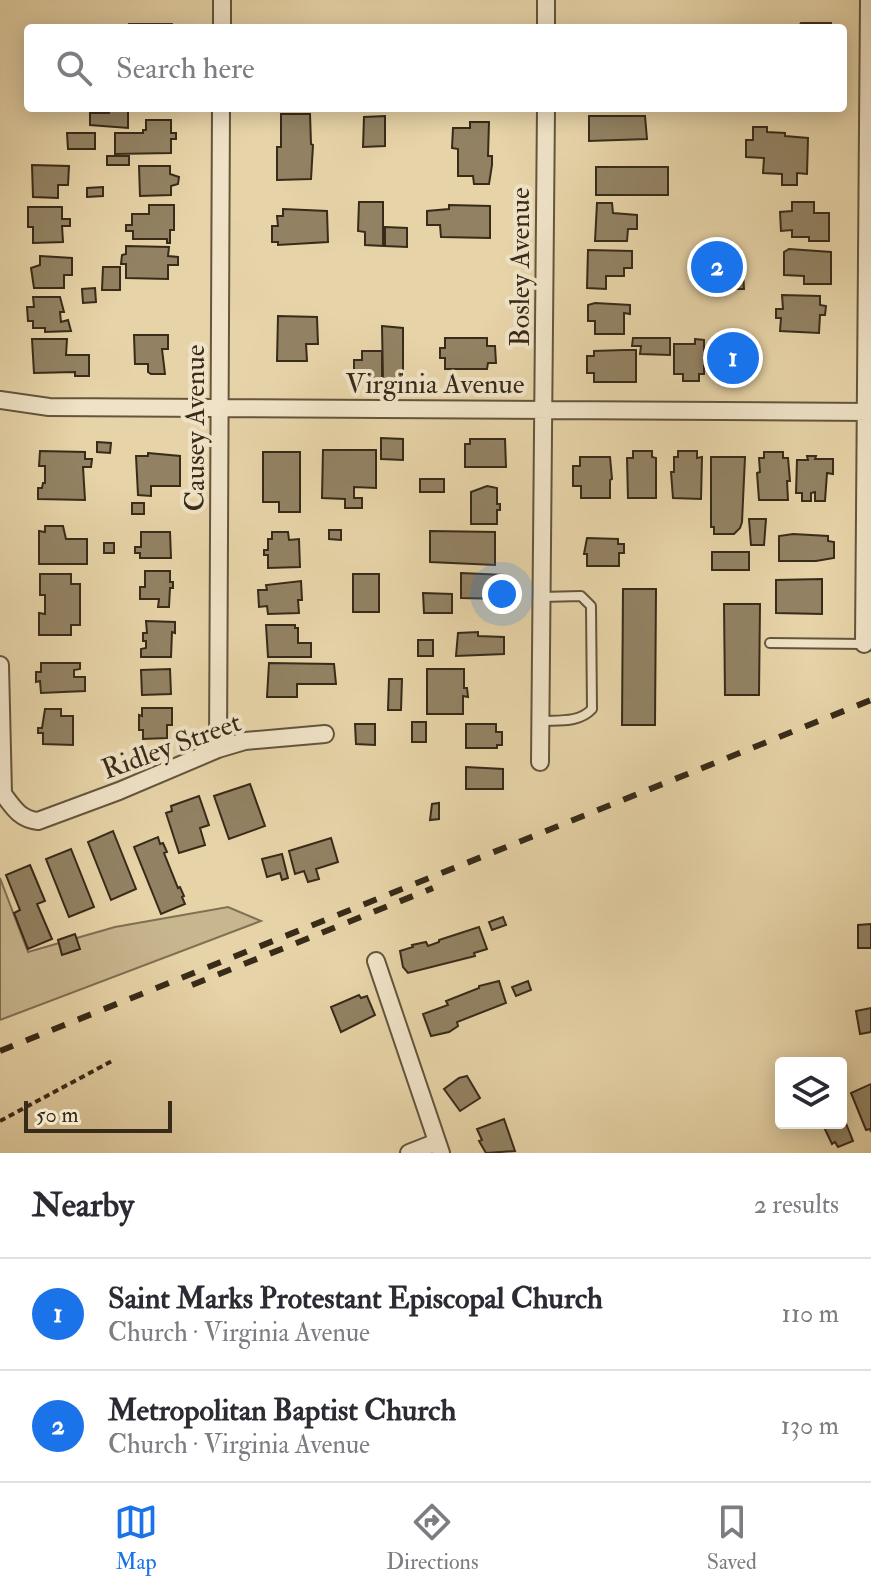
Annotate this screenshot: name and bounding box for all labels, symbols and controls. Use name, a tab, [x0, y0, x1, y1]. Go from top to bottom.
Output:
search box	[24, 24, 847, 112]
icon: search	[52, 46, 96, 90]
text: Search here	[116, 50, 255, 87]
street label: Bosley Avenue	[503, 187, 538, 347]
pin: 2	[691, 237, 743, 297]
pin: 1	[707, 328, 759, 388]
street label: Causey Avenue	[178, 344, 213, 511]
street label: Virginia Avenue	[345, 367, 525, 402]
your location	[482, 574, 522, 614]
street label: Ridley Street	[97, 705, 246, 788]
map controls	[775, 1057, 847, 1129]
button: layers	[775, 1057, 847, 1129]
scale bar	[24, 1097, 172, 1133]
text: 50 m	[36, 1101, 78, 1129]
text: Nearby	[32, 1184, 134, 1227]
text: 2 results	[754, 1189, 839, 1221]
text: Saint Marks Protestant Episcopal Church	[108, 1280, 603, 1317]
text: 1	[53, 1298, 63, 1330]
text: 110 m	[782, 1298, 839, 1330]
text: Church · Virginia Avenue	[108, 1317, 370, 1349]
text: Metropolitan Baptist Church	[108, 1392, 456, 1429]
text: 2	[51, 1410, 65, 1442]
text: 130 m	[781, 1410, 839, 1442]
text: Church · Virginia Avenue	[108, 1429, 370, 1461]
tab: Map	[114, 1500, 158, 1576]
tab: Directions	[386, 1500, 479, 1576]
tab: Saved	[707, 1500, 757, 1576]

